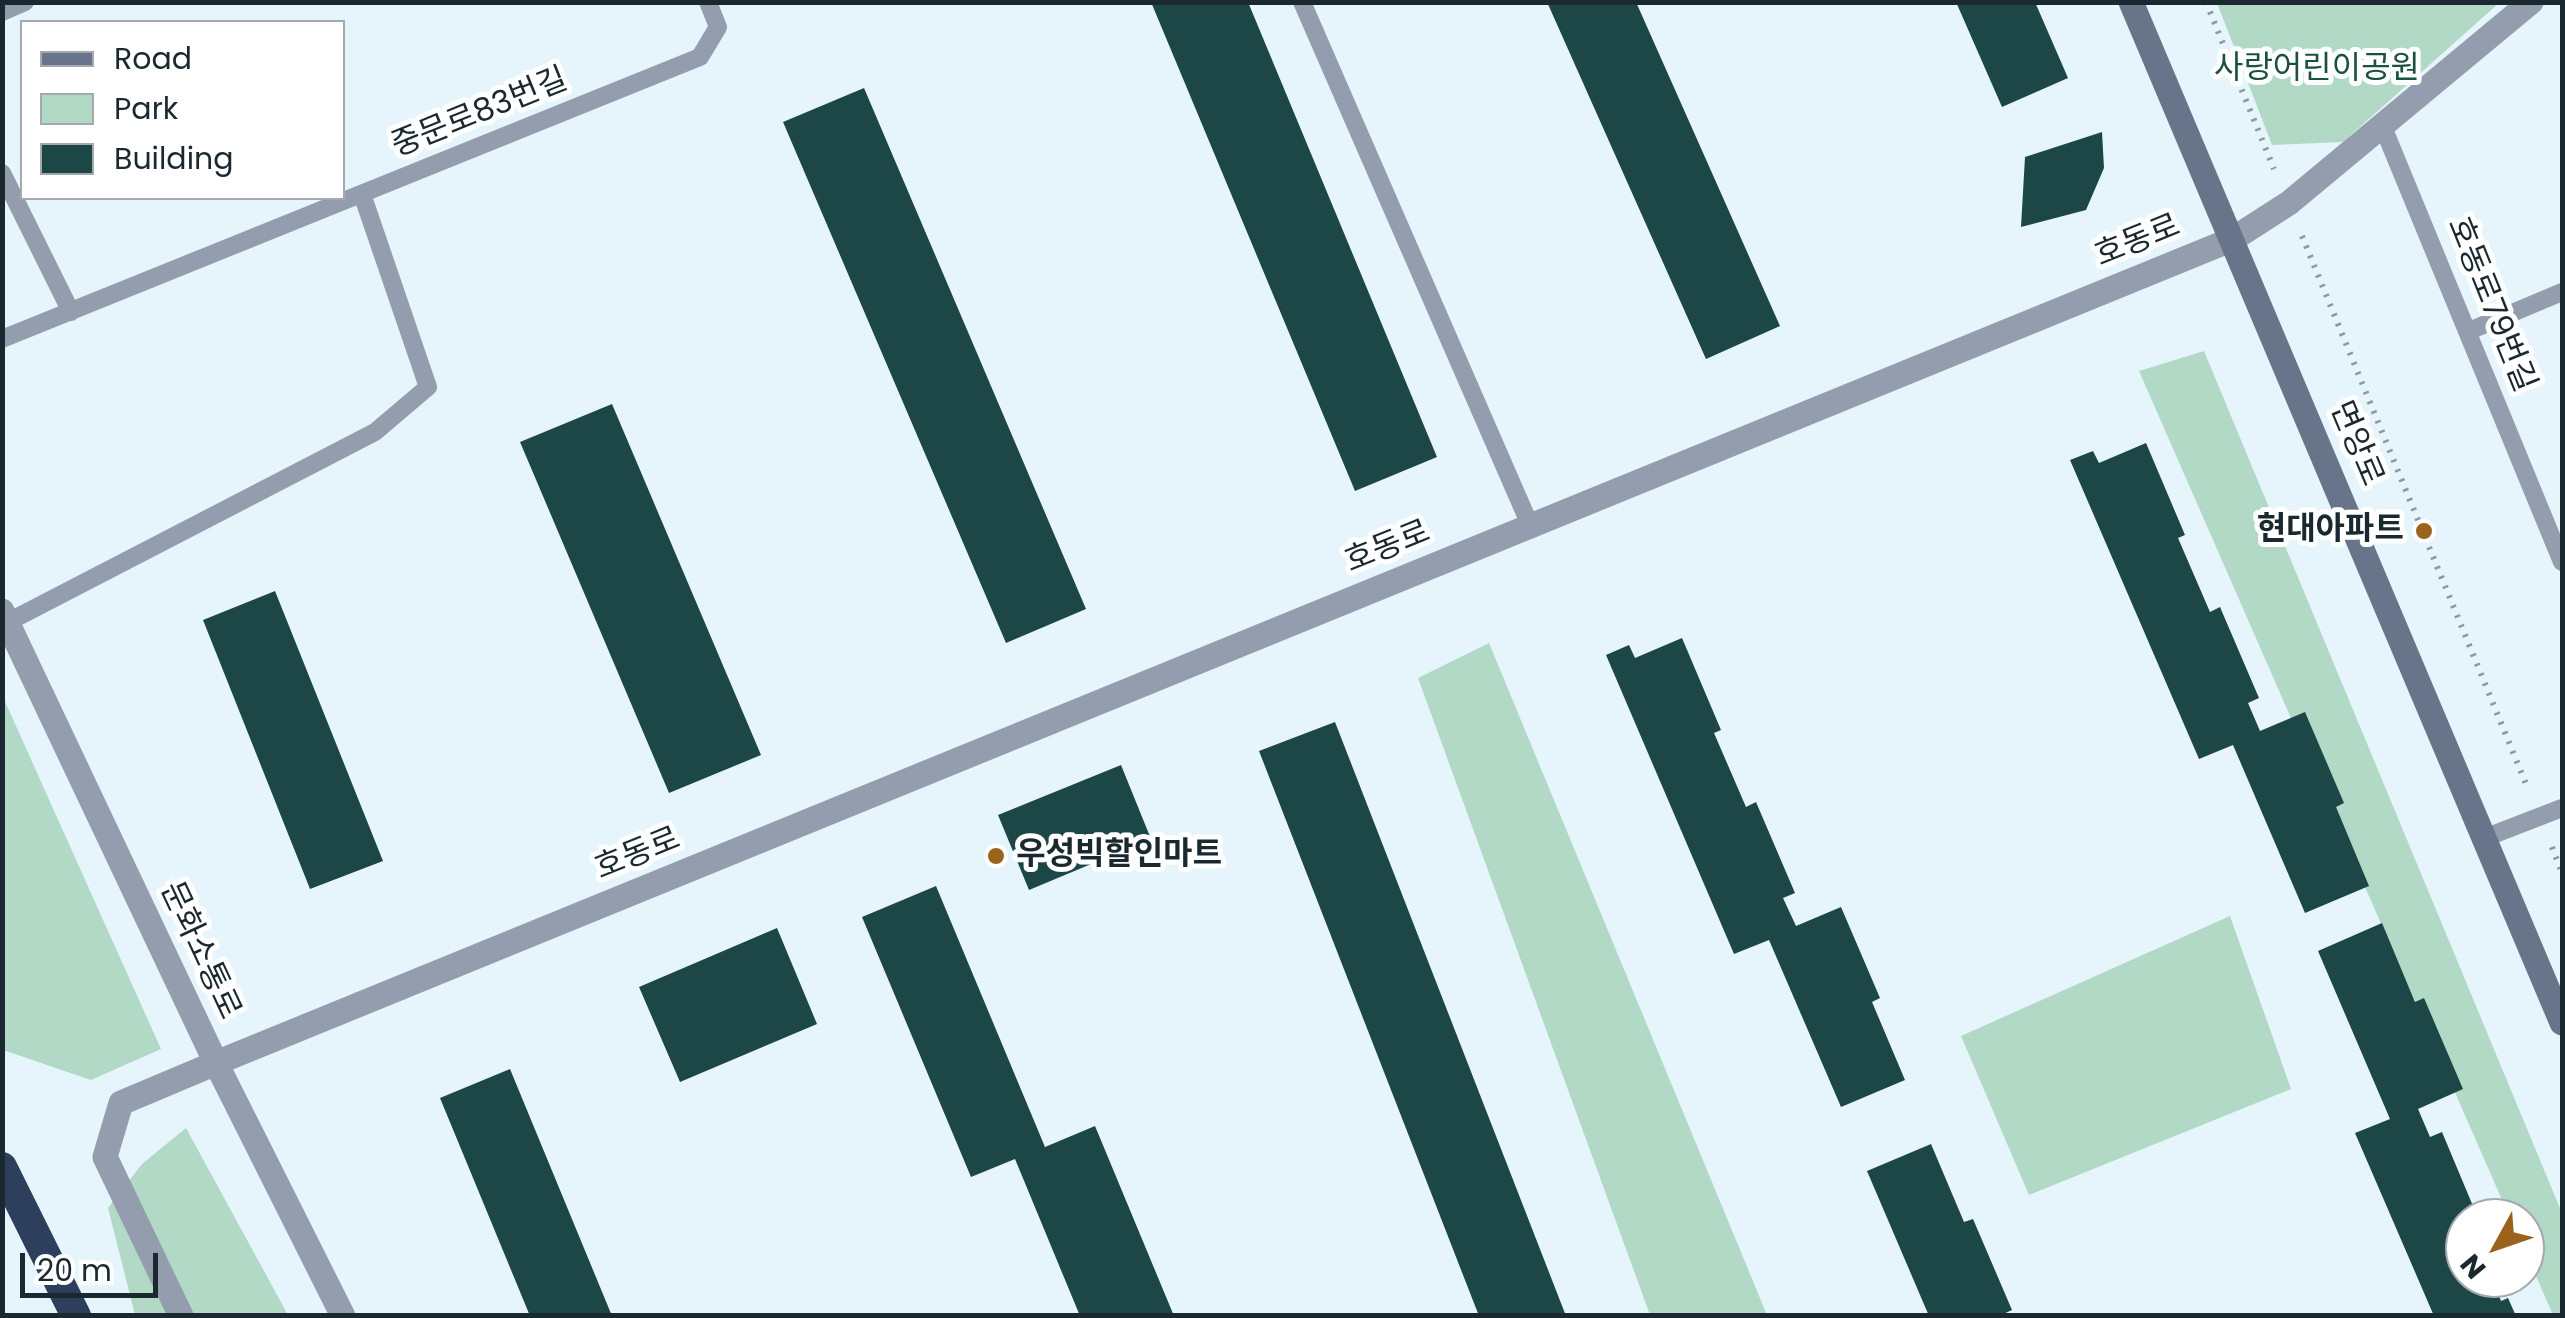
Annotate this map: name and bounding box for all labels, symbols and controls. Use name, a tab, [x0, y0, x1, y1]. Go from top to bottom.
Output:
legend	[20, 20, 345, 200]
text: Road	[114, 37, 192, 80]
park label: 사랑어린이공원	[2214, 51, 2420, 89]
street label: 중문로83번길	[386, 61, 574, 167]
text: Park	[114, 87, 178, 130]
text: Building	[114, 137, 234, 180]
street label: 호동로	[2090, 208, 2186, 276]
street label: 호동로79번길	[2438, 212, 2542, 398]
street label: 면앙로	[2320, 396, 2390, 492]
place label: 현대아파트	[2257, 512, 2404, 550]
street label: 호동로	[1340, 514, 1436, 582]
marker: 현대아파트	[2413, 520, 2435, 542]
street label: 호동로	[590, 821, 686, 889]
place label: 우성빅할인마트	[1016, 837, 1222, 875]
marker: 우성빅할인마트	[985, 845, 1007, 867]
street label: 문화소통로	[150, 876, 248, 1026]
north arrow	[2445, 1198, 2545, 1298]
scale bar	[25, 1233, 162, 1295]
text: N	[2451, 1246, 2495, 1287]
text: 20 m	[37, 1249, 112, 1292]

